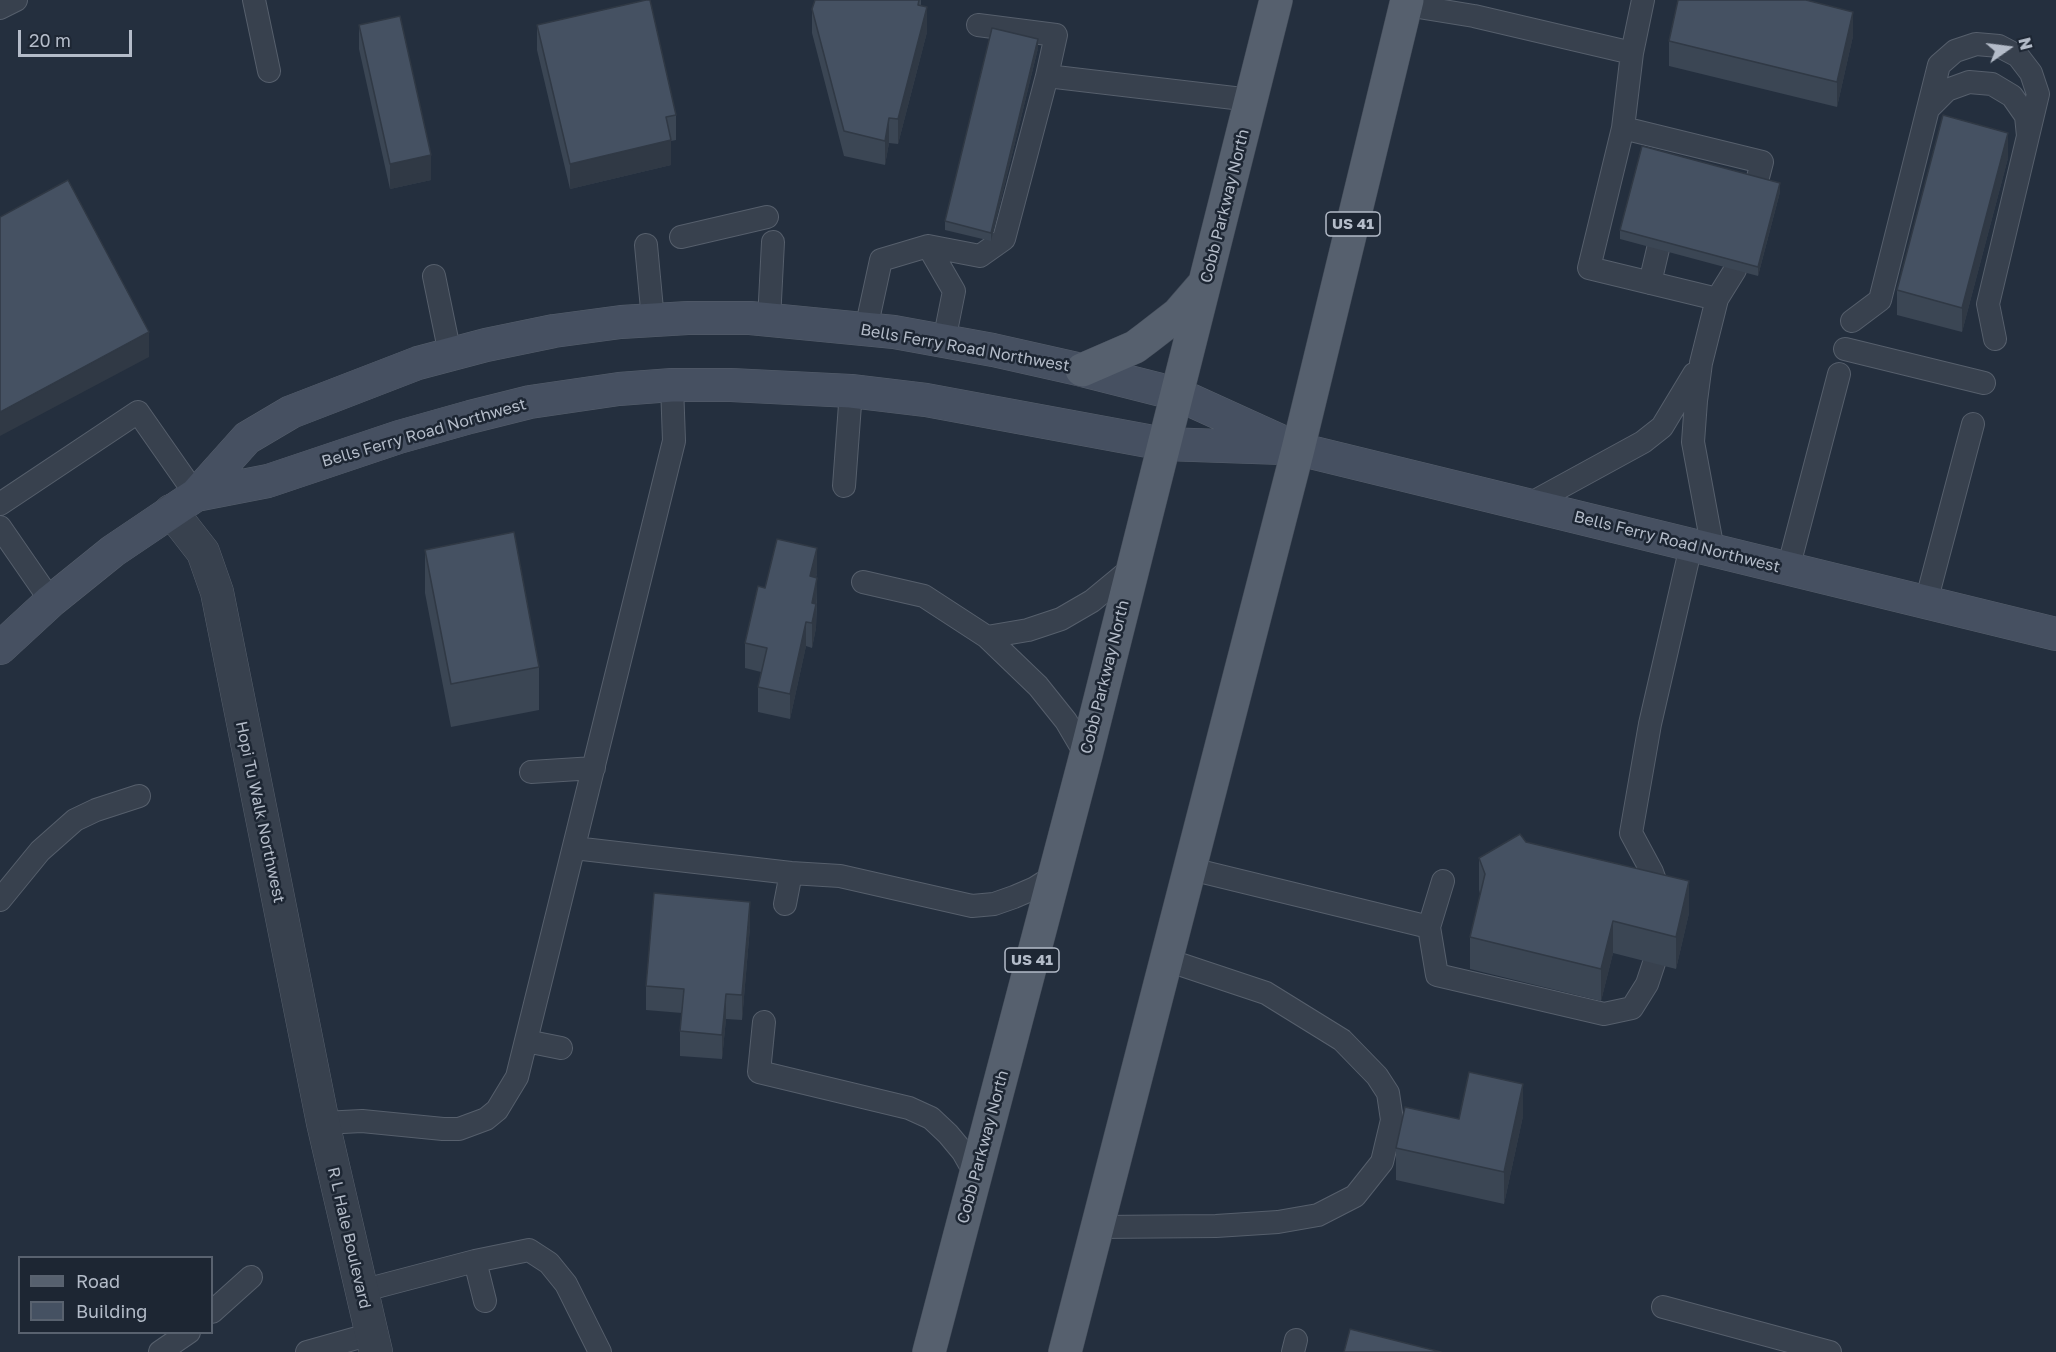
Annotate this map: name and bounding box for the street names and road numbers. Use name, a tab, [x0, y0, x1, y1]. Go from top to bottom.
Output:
street label: Cobb Parkway North	[1197, 127, 1253, 285]
road number: US 41	[1326, 212, 1380, 236]
street label: Bells Ferry Road Northwest	[859, 320, 1071, 376]
street label: Bells Ferry Road Northwest	[320, 395, 528, 471]
street label: Bells Ferry Road Northwest	[1572, 507, 1782, 577]
street label: Cobb Parkway North	[1077, 598, 1133, 756]
street label: Hopi Tu Walk Northwest	[231, 719, 289, 905]
road number: US 41	[1005, 948, 1059, 972]
street label: Cobb Parkway North	[953, 1068, 1013, 1226]
street label: R L Hale Boulevard	[323, 1165, 375, 1311]

